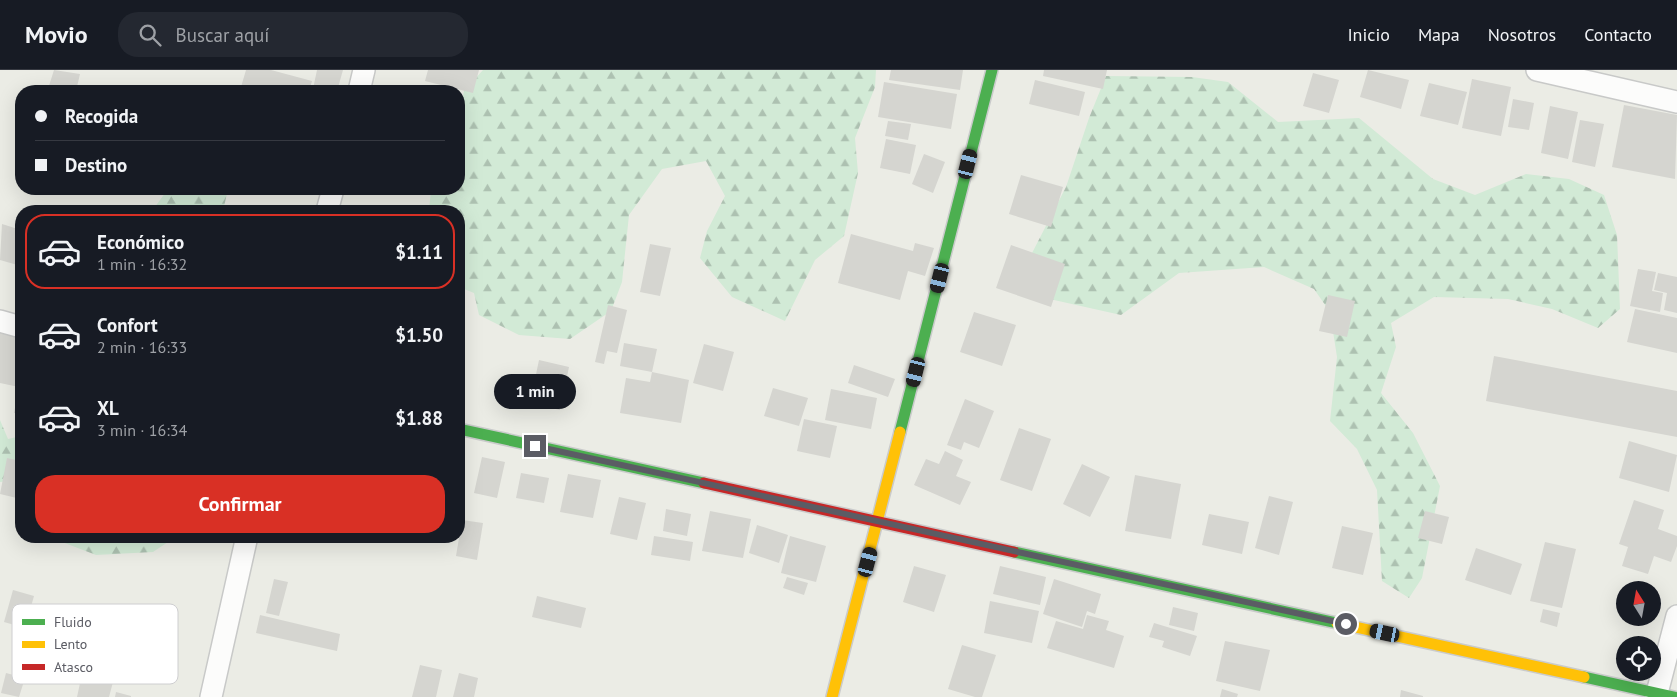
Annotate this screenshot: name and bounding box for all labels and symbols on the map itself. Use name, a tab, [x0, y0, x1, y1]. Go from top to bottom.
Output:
car	[957, 148, 978, 180]
car	[929, 262, 950, 294]
car	[905, 356, 926, 388]
callout: 1 min	[494, 374, 576, 408]
route end	[524, 435, 546, 457]
car	[856, 546, 879, 578]
north arrow	[1616, 581, 1661, 626]
legend	[12, 604, 178, 684]
text: Fluido	[54, 613, 92, 631]
route start	[1335, 613, 1357, 635]
car	[1368, 623, 1401, 643]
text: Lento	[54, 635, 87, 653]
text: Atasco	[54, 658, 93, 676]

